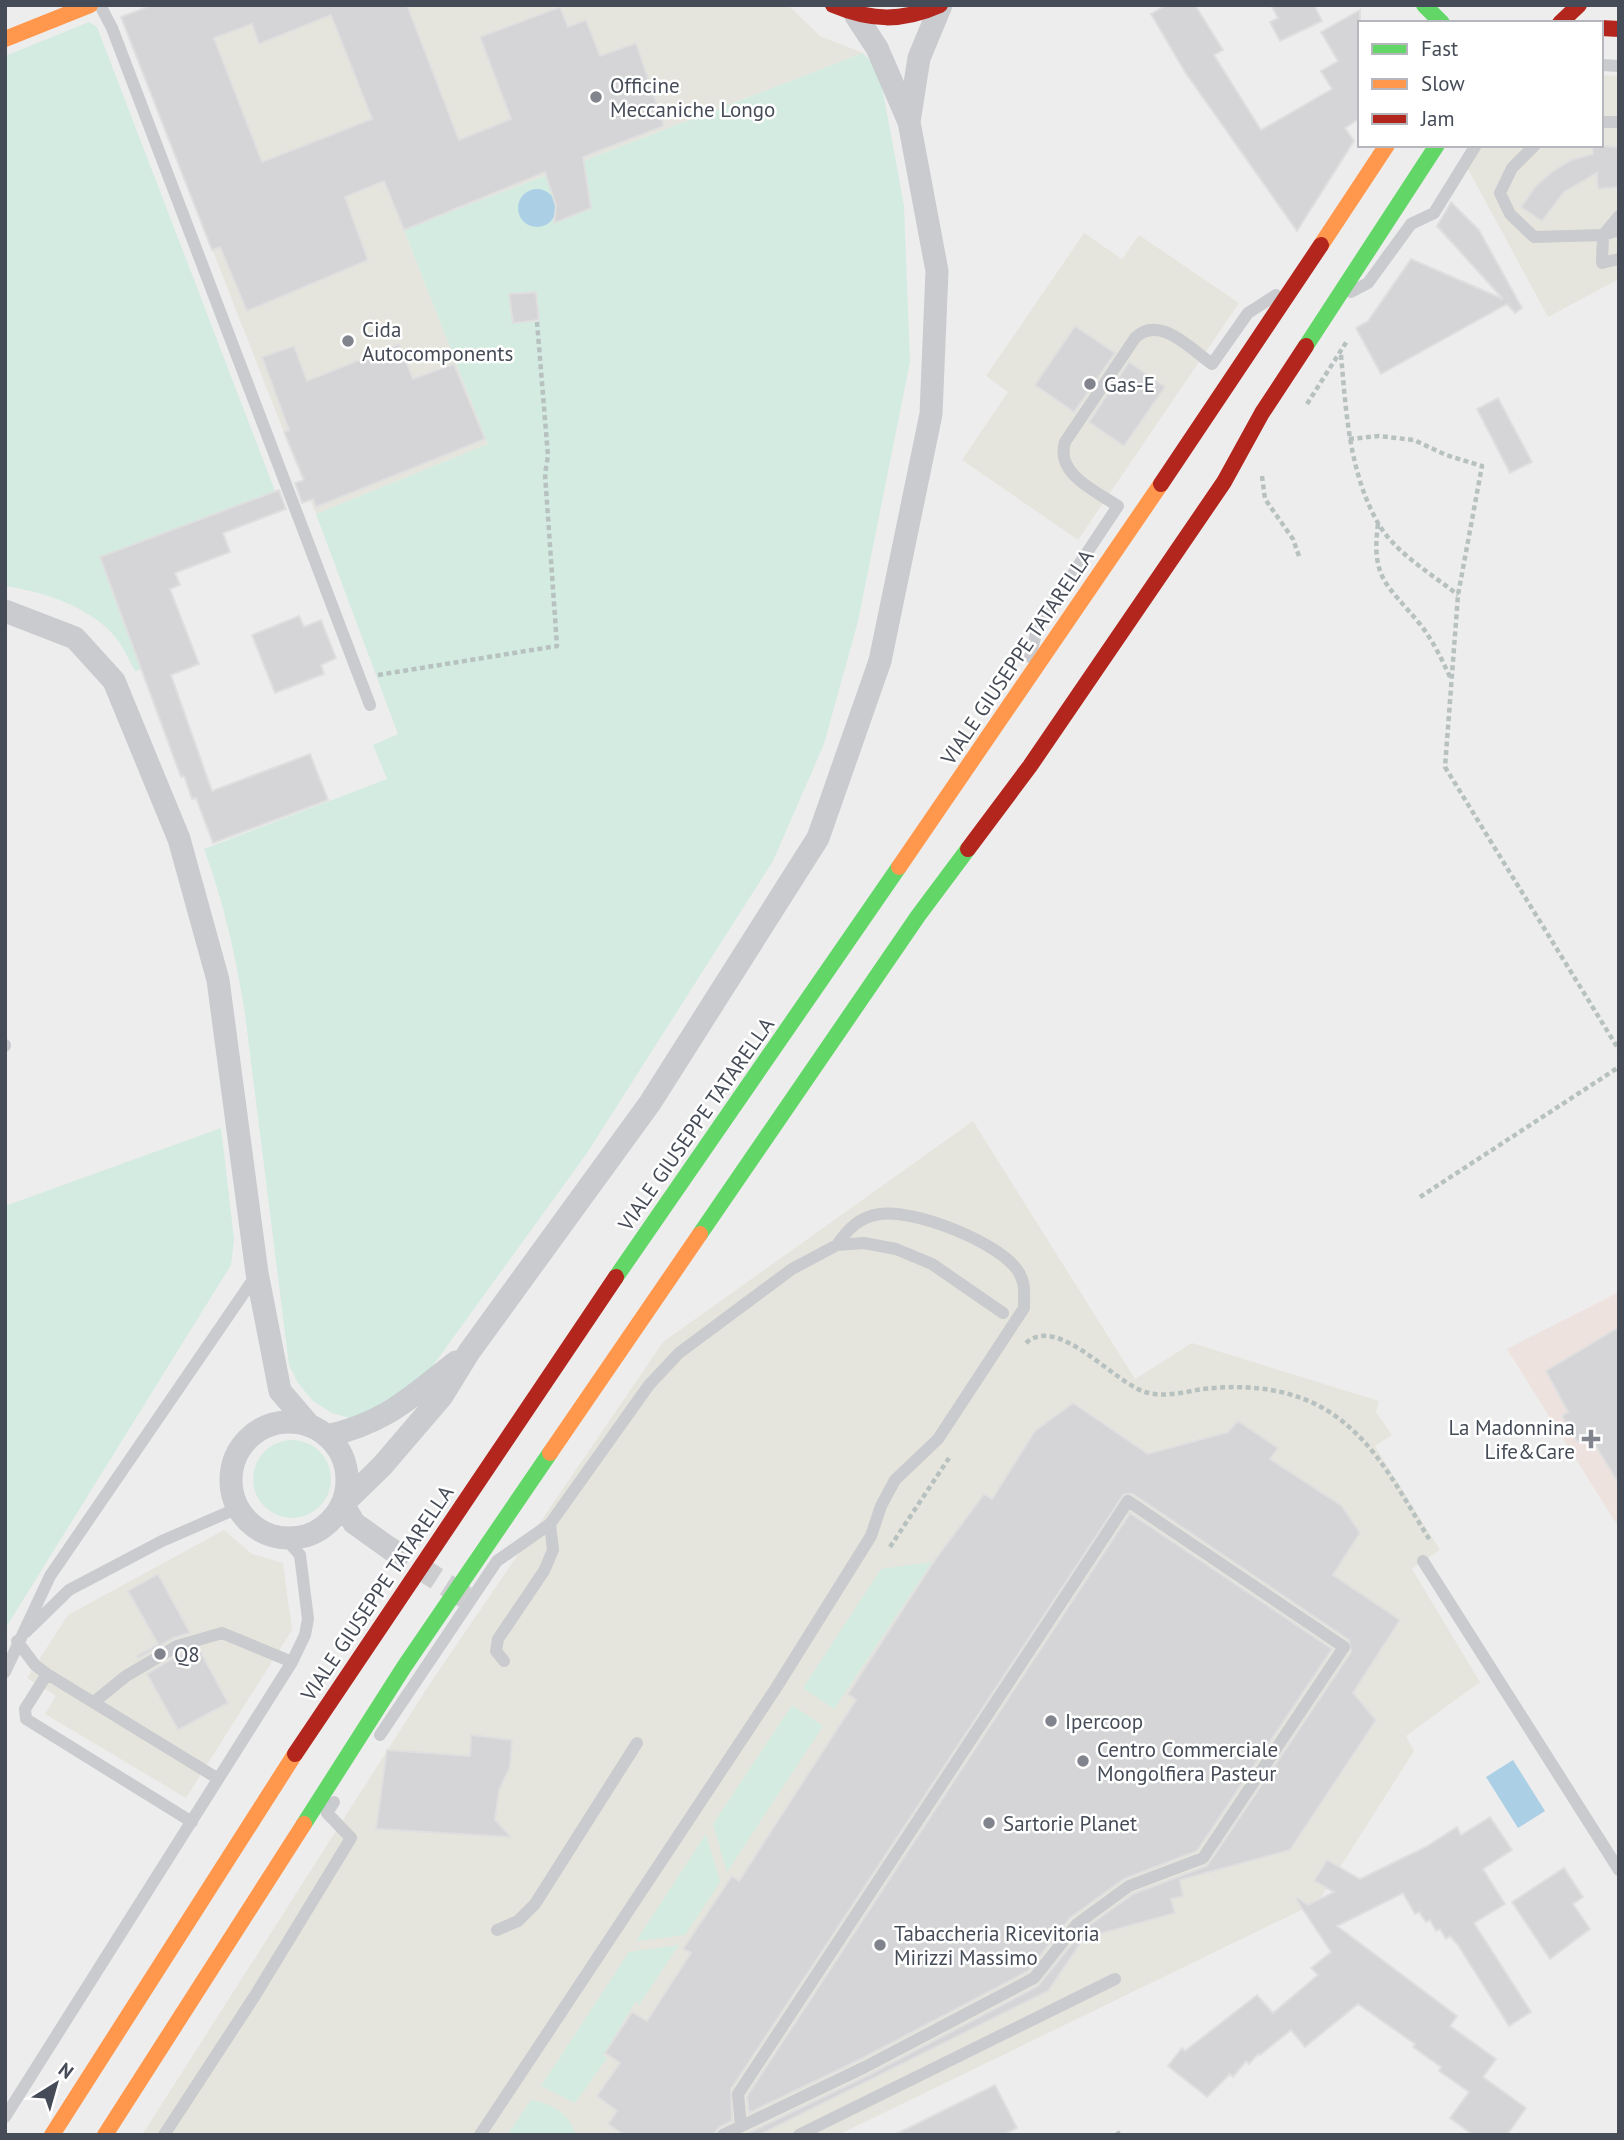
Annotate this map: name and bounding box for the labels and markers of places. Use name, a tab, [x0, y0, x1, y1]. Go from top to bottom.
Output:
place label: Officine Meccaniche Longo	[610, 72, 775, 123]
marker: Officine Meccaniche Longo	[588, 89, 604, 105]
place label: Cida Autocomponents	[362, 316, 513, 367]
marker: Cida Autocomponents	[340, 333, 356, 349]
place label: Gas-E	[1104, 371, 1155, 398]
marker: Gas-E	[1082, 376, 1098, 392]
place label: La Madonnina Life&Care	[1448, 1414, 1575, 1465]
marker: La Madonnina Life&Care	[1581, 1429, 1601, 1449]
place label: Q8	[174, 1641, 200, 1668]
marker: Q8	[152, 1646, 168, 1662]
place label: Ipercoop	[1065, 1708, 1143, 1735]
marker: Ipercoop	[1043, 1713, 1059, 1729]
place label: Centro Commerciale Mongolfiera Pasteur	[1097, 1736, 1278, 1787]
marker: Centro Commerciale Mongolfiera Pasteur	[1075, 1753, 1091, 1769]
place label: Sartorie Planet	[1003, 1810, 1137, 1837]
marker: Sartorie Planet	[981, 1815, 997, 1831]
place label: Tabaccheria Ricevitoria Mirizzi Massimo	[894, 1920, 1099, 1971]
marker: Tabaccheria Ricevitoria Mirizzi Massimo	[872, 1937, 888, 1953]

